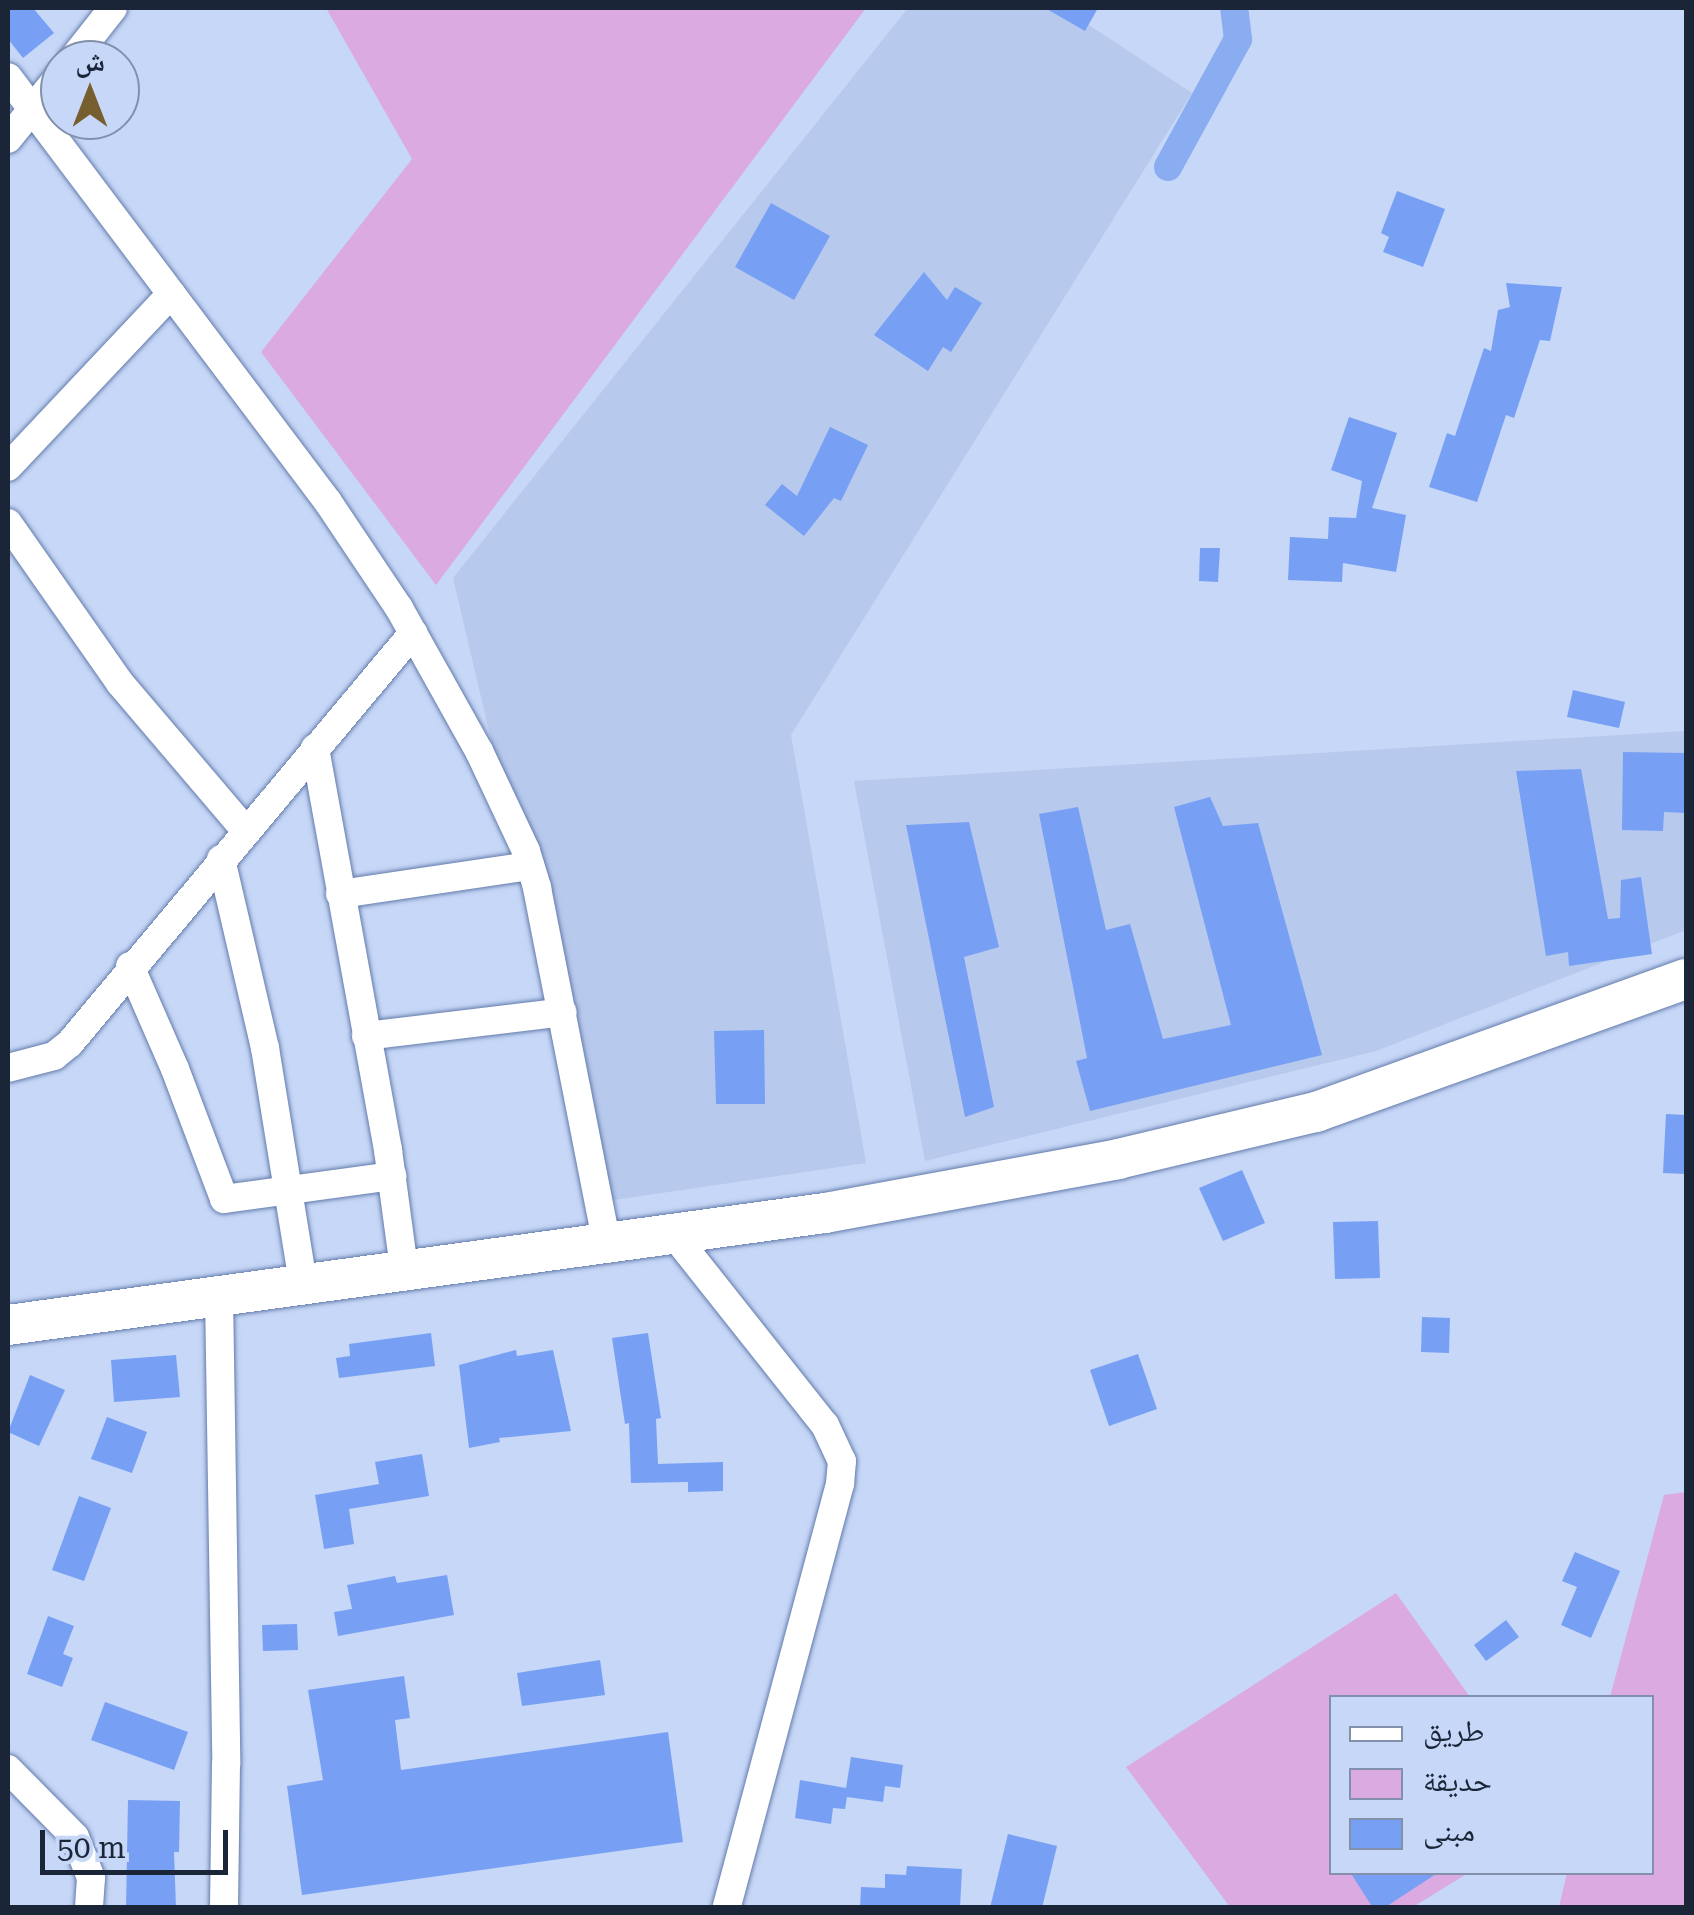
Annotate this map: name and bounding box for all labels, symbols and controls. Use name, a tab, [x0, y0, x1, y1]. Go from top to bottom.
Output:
north arrow	[40, 40, 140, 140]
text: ش	[75, 45, 105, 78]
legend	[1329, 1695, 1654, 1875]
text: طريق	[1423, 1713, 1484, 1748]
text: حديقة	[1423, 1763, 1492, 1798]
scale bar	[45, 1810, 232, 1872]
text: مبنى	[1423, 1813, 1475, 1848]
text: 50 m	[57, 1830, 126, 1865]

